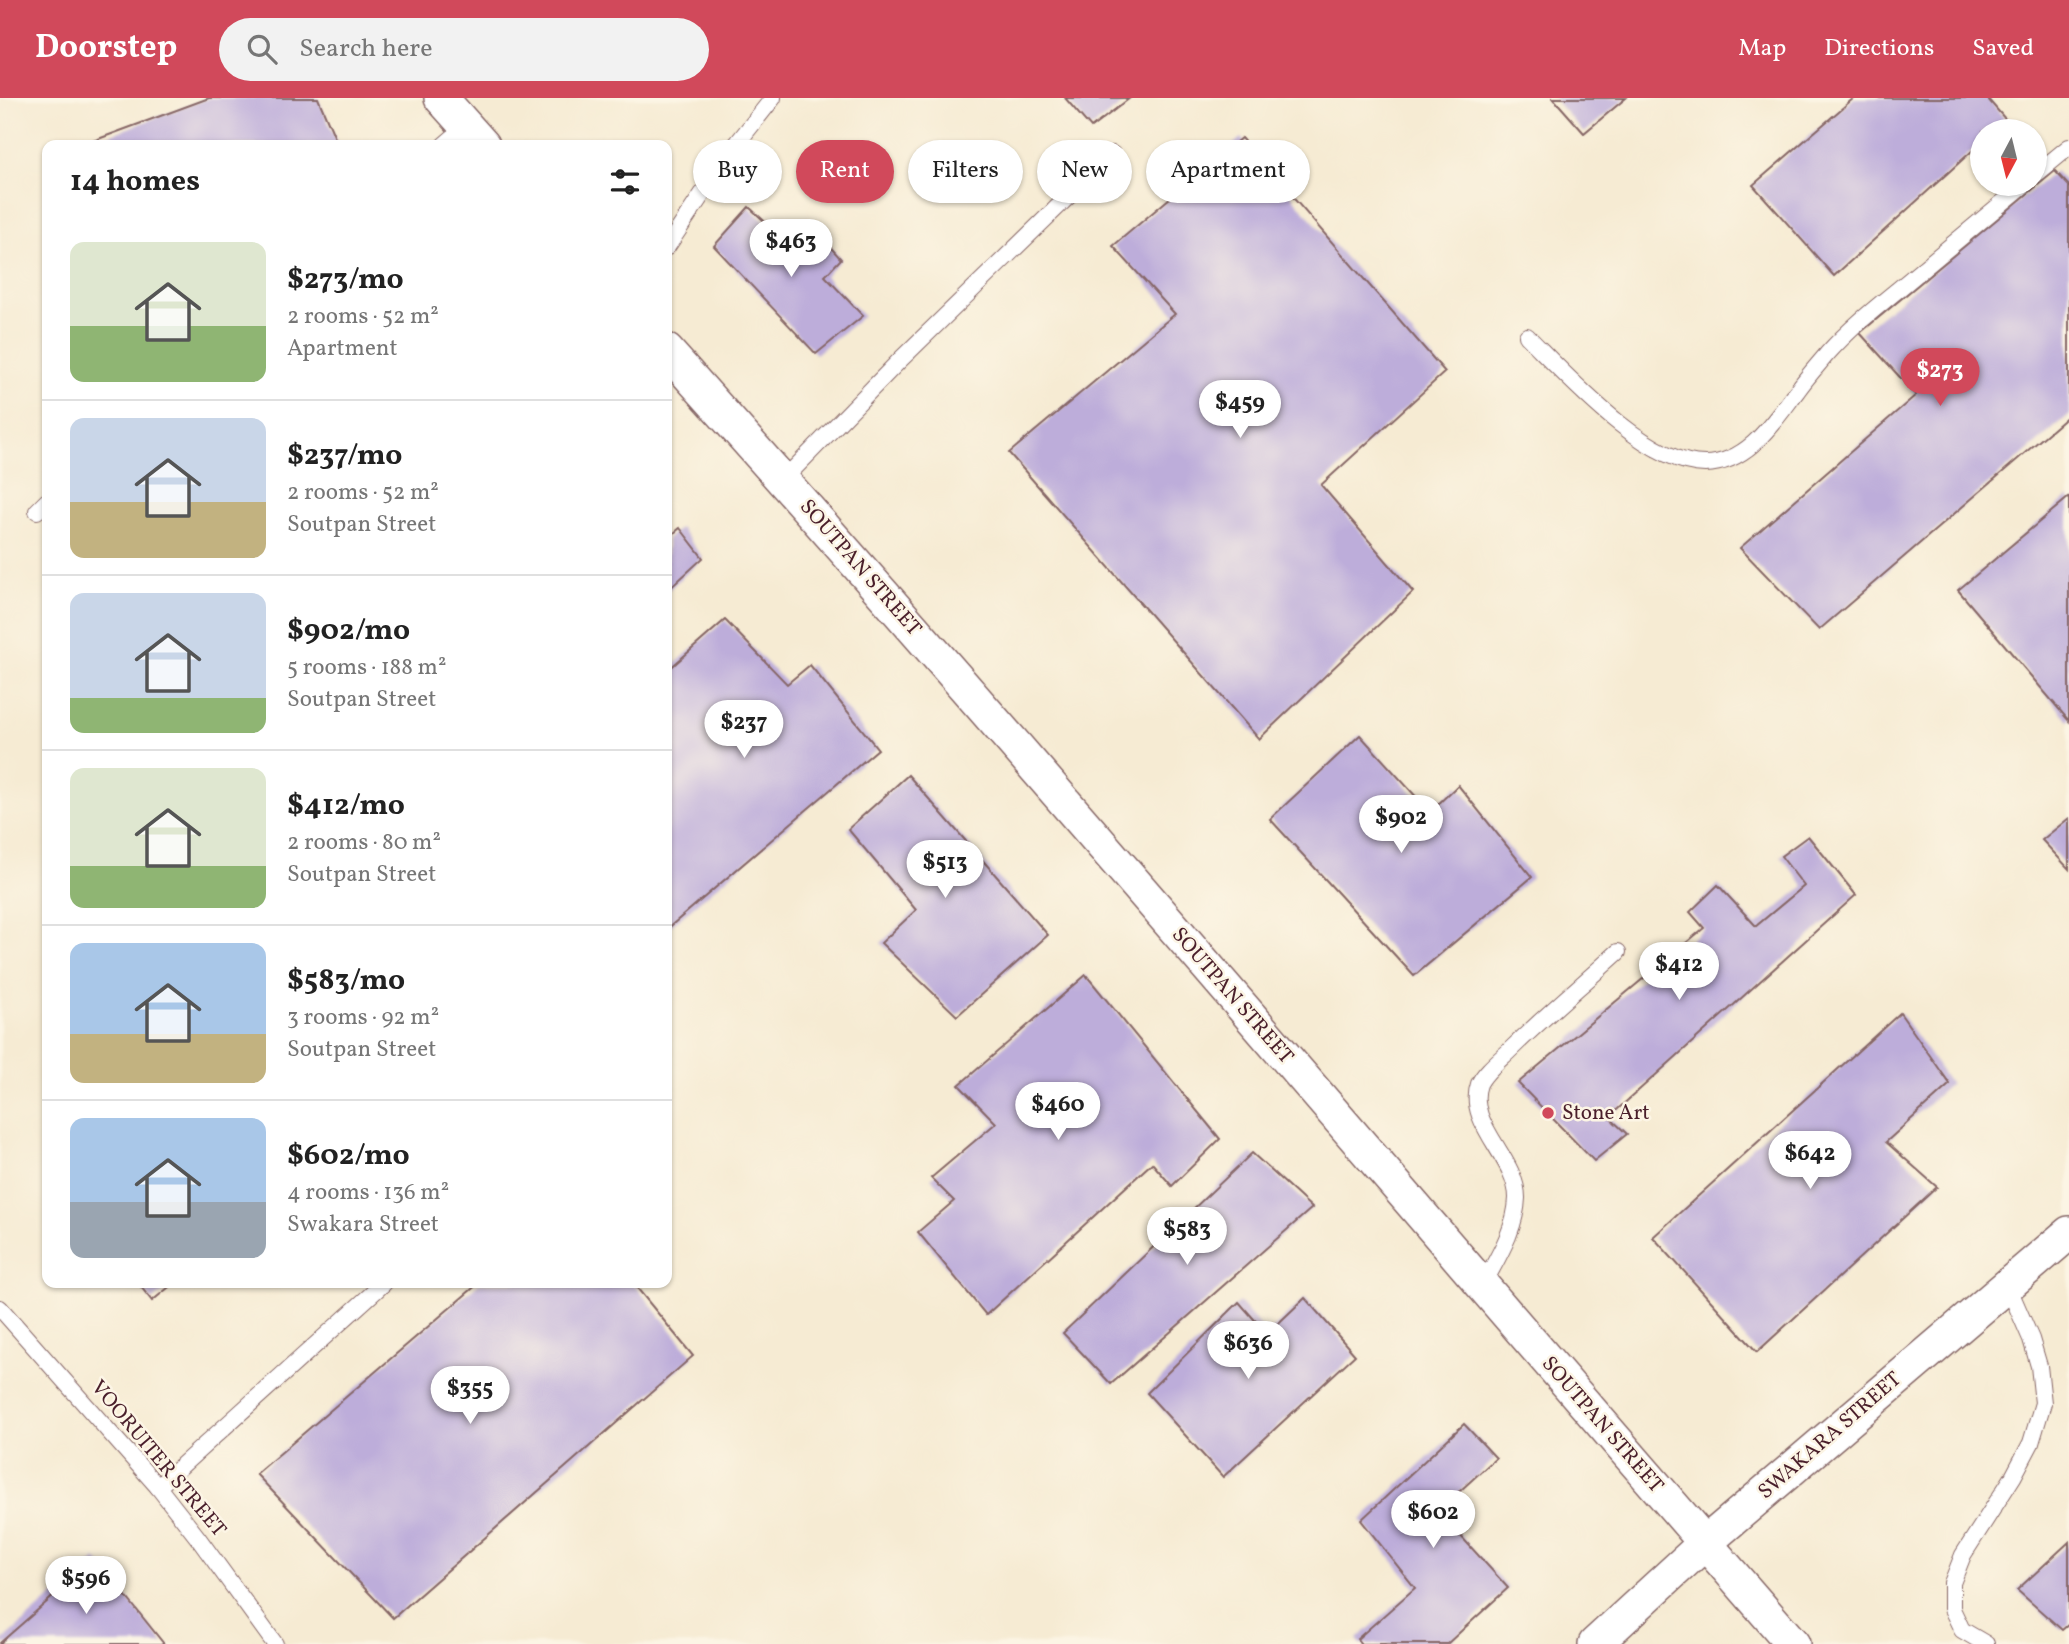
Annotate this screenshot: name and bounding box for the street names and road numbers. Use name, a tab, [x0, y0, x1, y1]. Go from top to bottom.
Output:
street label: SOUTPAN STREET	[792, 493, 928, 643]
street label: SOUTPAN STREET	[1164, 921, 1300, 1071]
street label: SOUTPAN STREET	[1534, 1350, 1670, 1500]
street label: SWAKARA STREET	[1752, 1366, 1908, 1506]
street label: VOORUITER STREET	[84, 1374, 232, 1544]

